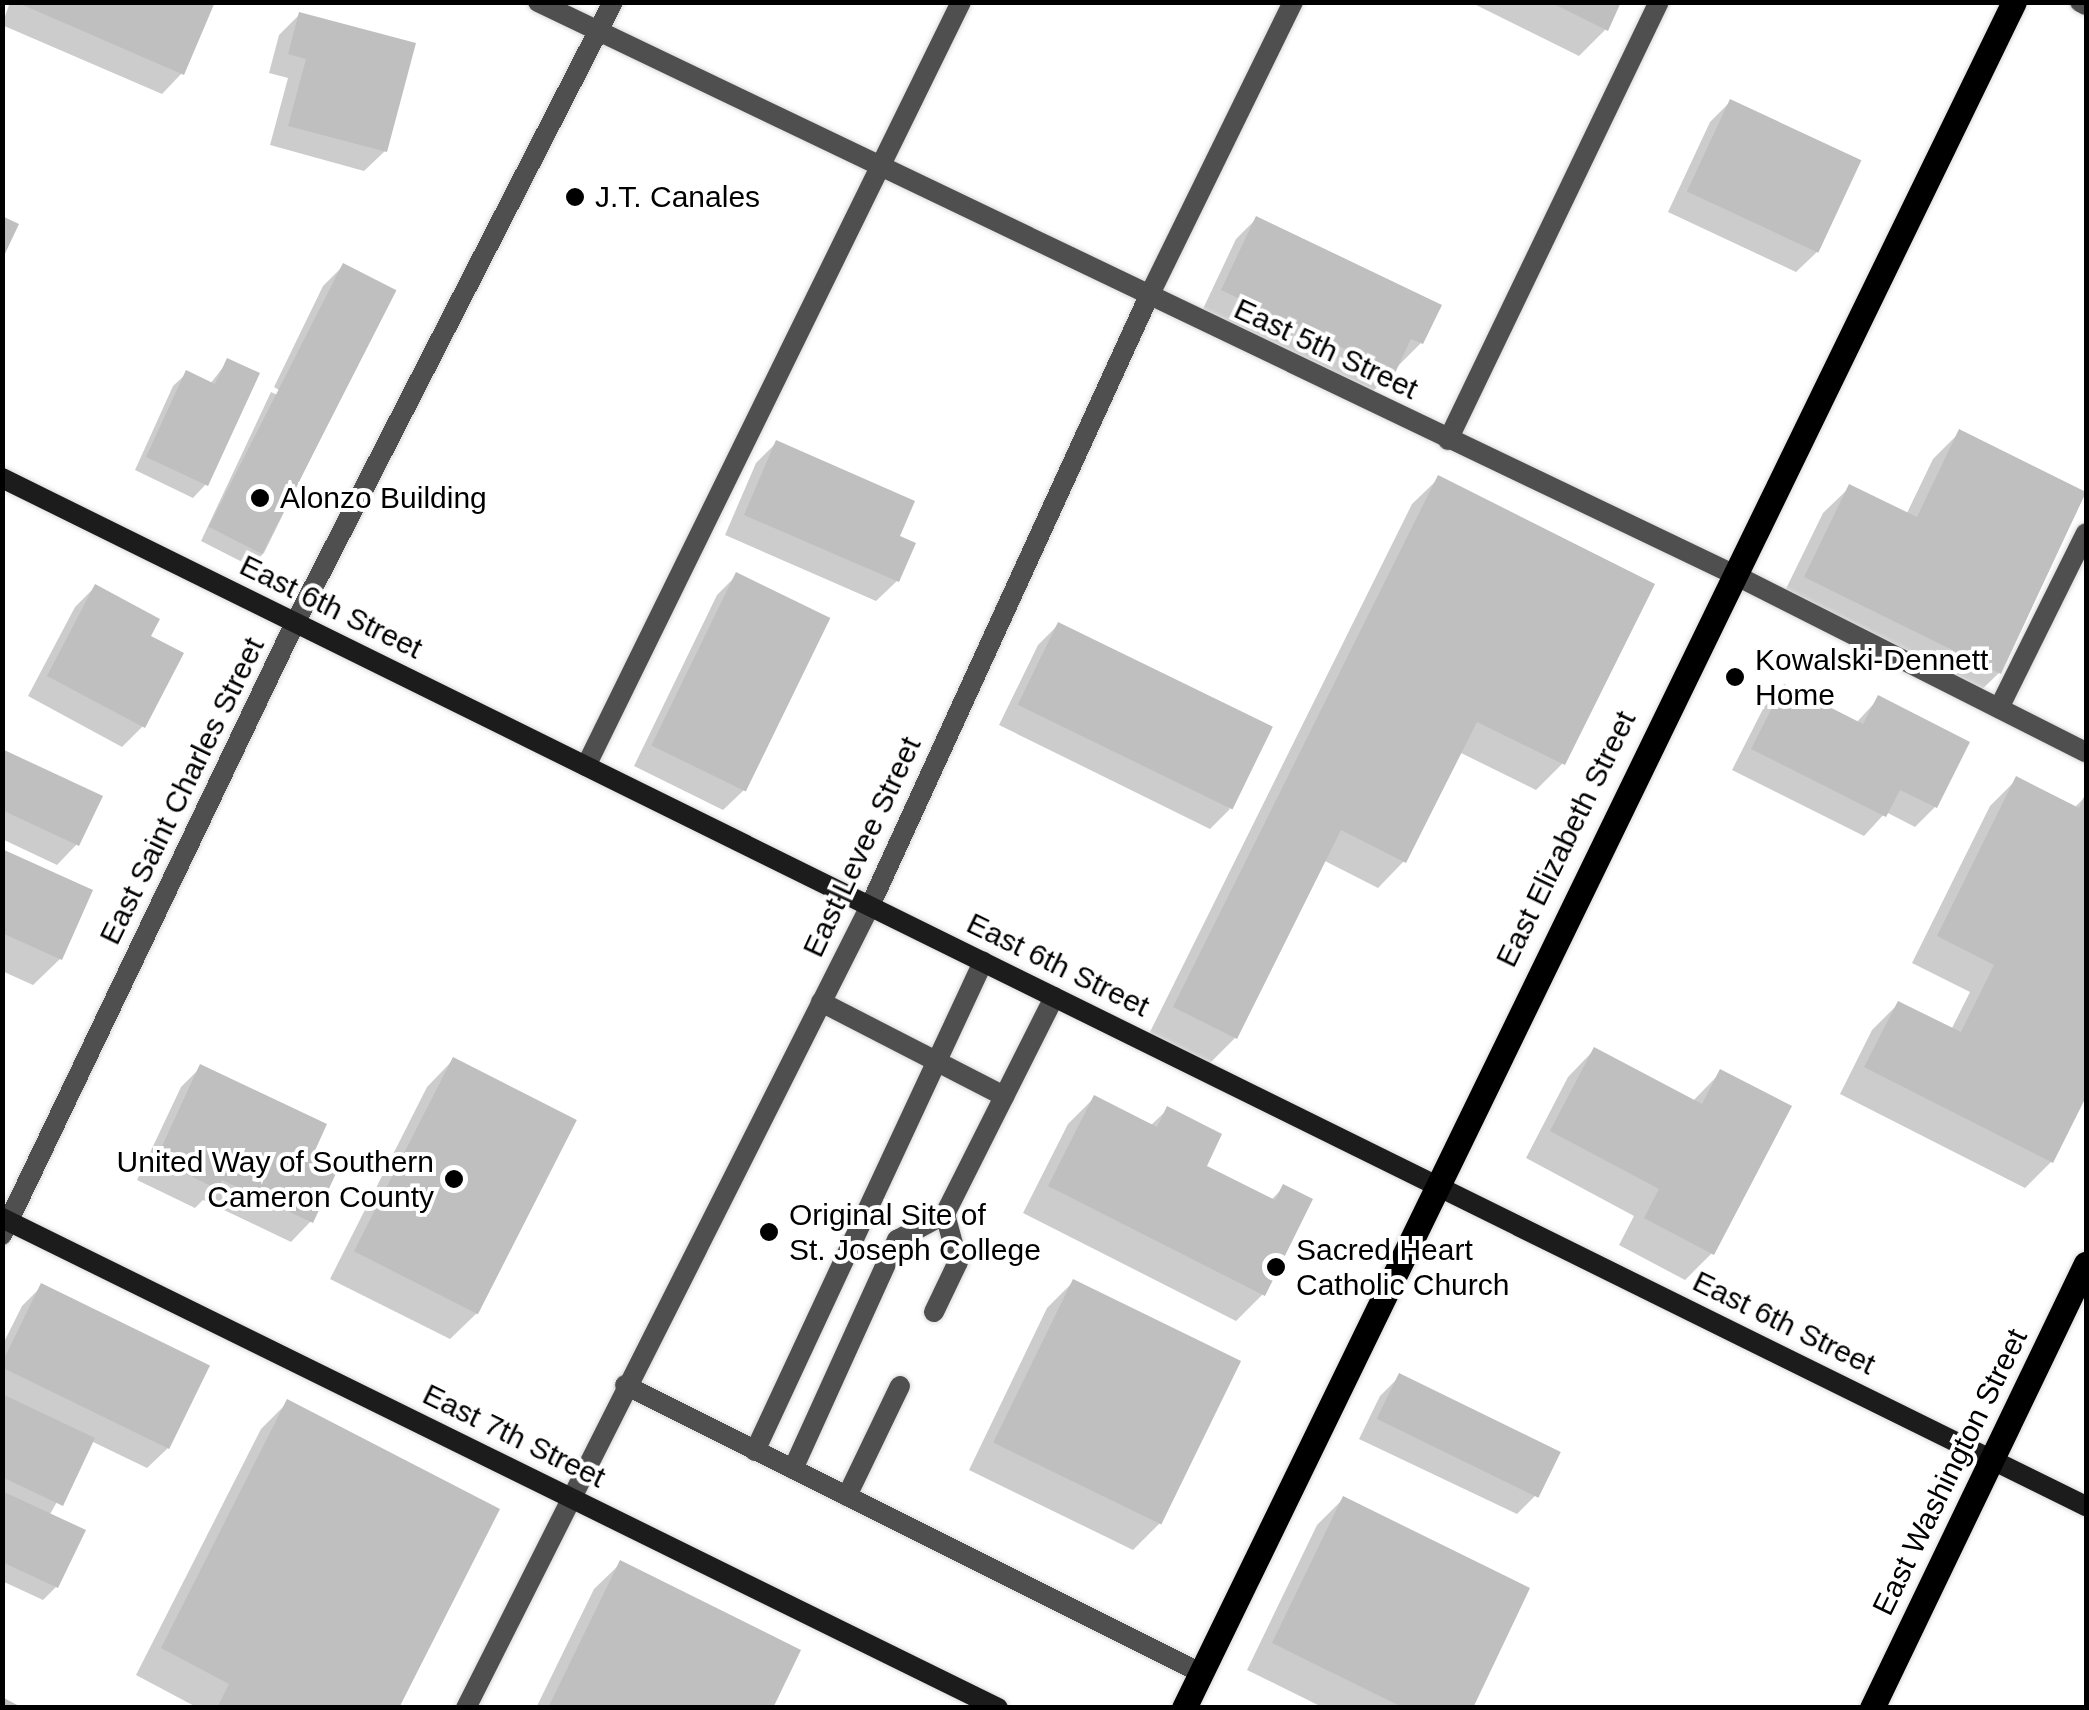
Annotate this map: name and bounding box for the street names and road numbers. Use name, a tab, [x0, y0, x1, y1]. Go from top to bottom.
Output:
street label: East 5th Street	[1228, 291, 1424, 407]
street label: East 6th Street	[234, 547, 428, 667]
street label: East Saint Charles Street	[92, 632, 272, 950]
street label: East Elizabeth Street	[1488, 705, 1644, 973]
street label: East Levee Street	[795, 731, 929, 963]
street label: East 6th Street	[961, 905, 1155, 1025]
street label: East 6th Street	[1687, 1263, 1881, 1383]
street label: East Washington Street	[1865, 1323, 2035, 1621]
street label: East 7th Street	[417, 1376, 611, 1496]

